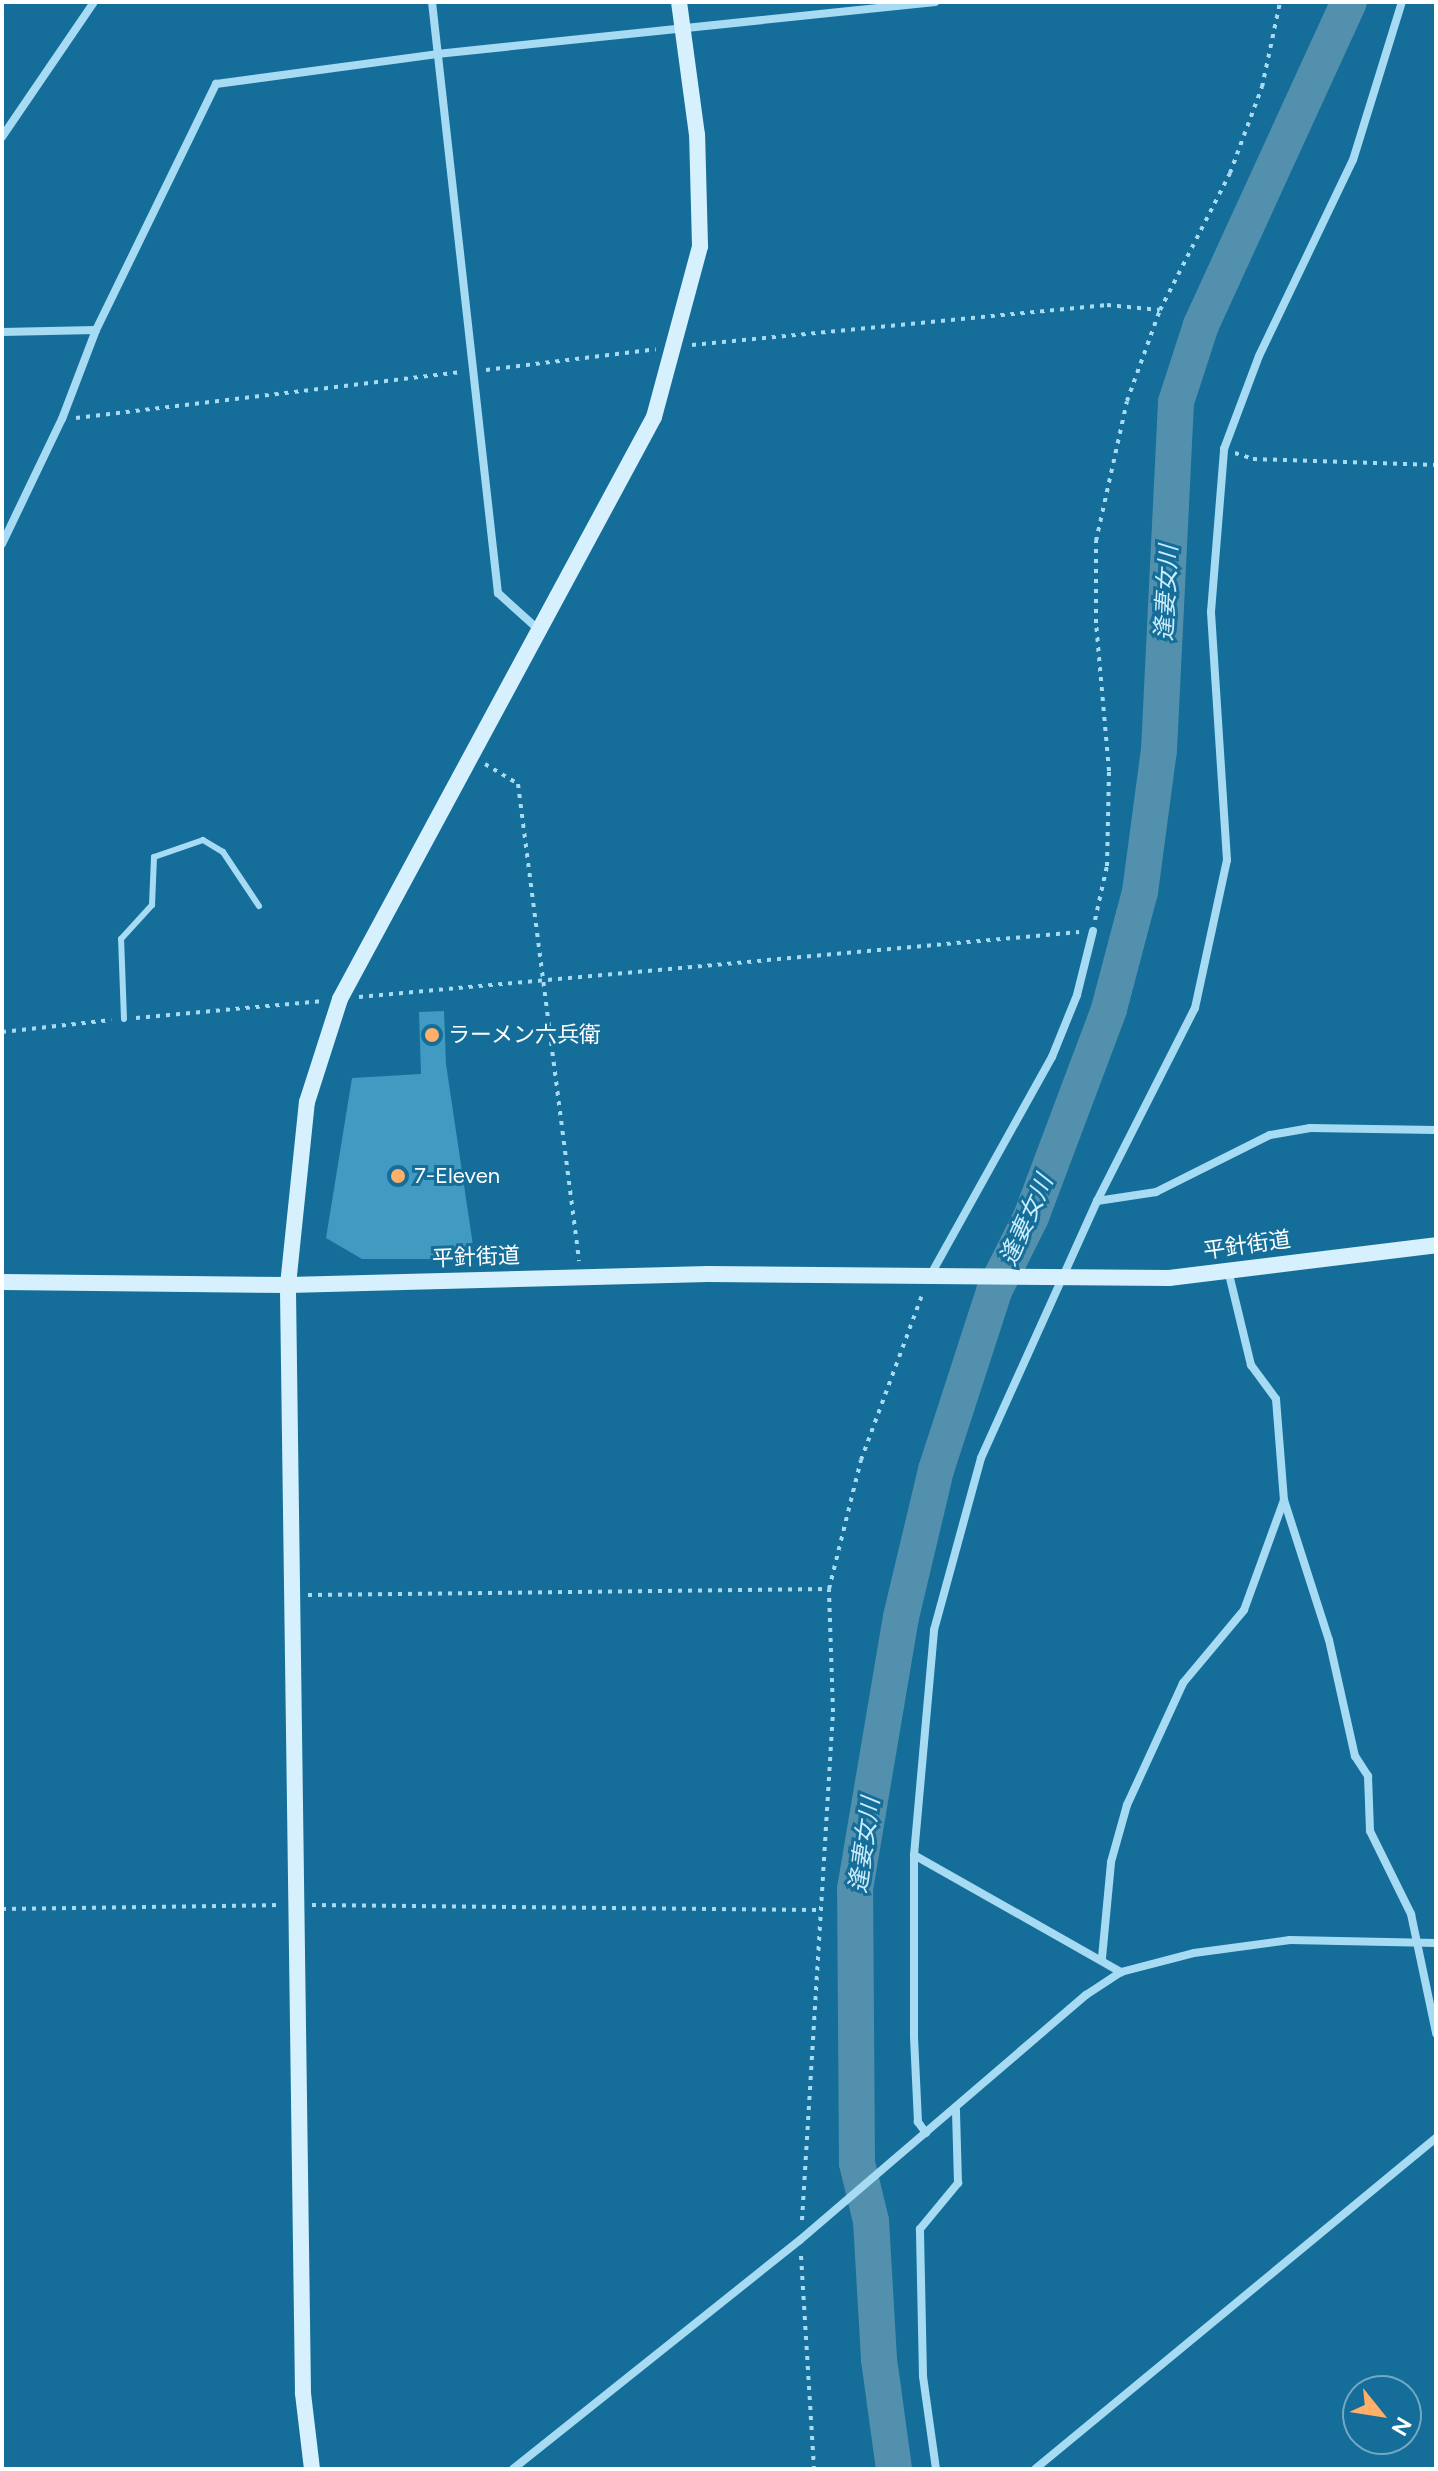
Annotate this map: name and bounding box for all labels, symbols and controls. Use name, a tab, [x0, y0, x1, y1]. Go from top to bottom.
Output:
water label: 逢妻女川	[1149, 544, 1183, 642]
place label: ラーメン六兵衛	[448, 1022, 602, 1048]
marker: ラーメン六兵衛	[423, 1026, 441, 1044]
place label: 7-Eleven	[414, 1163, 500, 1189]
marker: 7-Eleven	[389, 1167, 407, 1185]
water label: 逢妻女川	[993, 1170, 1059, 1270]
street label: 平針街道	[1202, 1226, 1292, 1264]
street label: 平針街道	[432, 1242, 520, 1272]
water label: 逢妻女川	[843, 1795, 885, 1895]
north arrow	[1342, 2375, 1422, 2455]
text: N	[1386, 2412, 1417, 2440]

